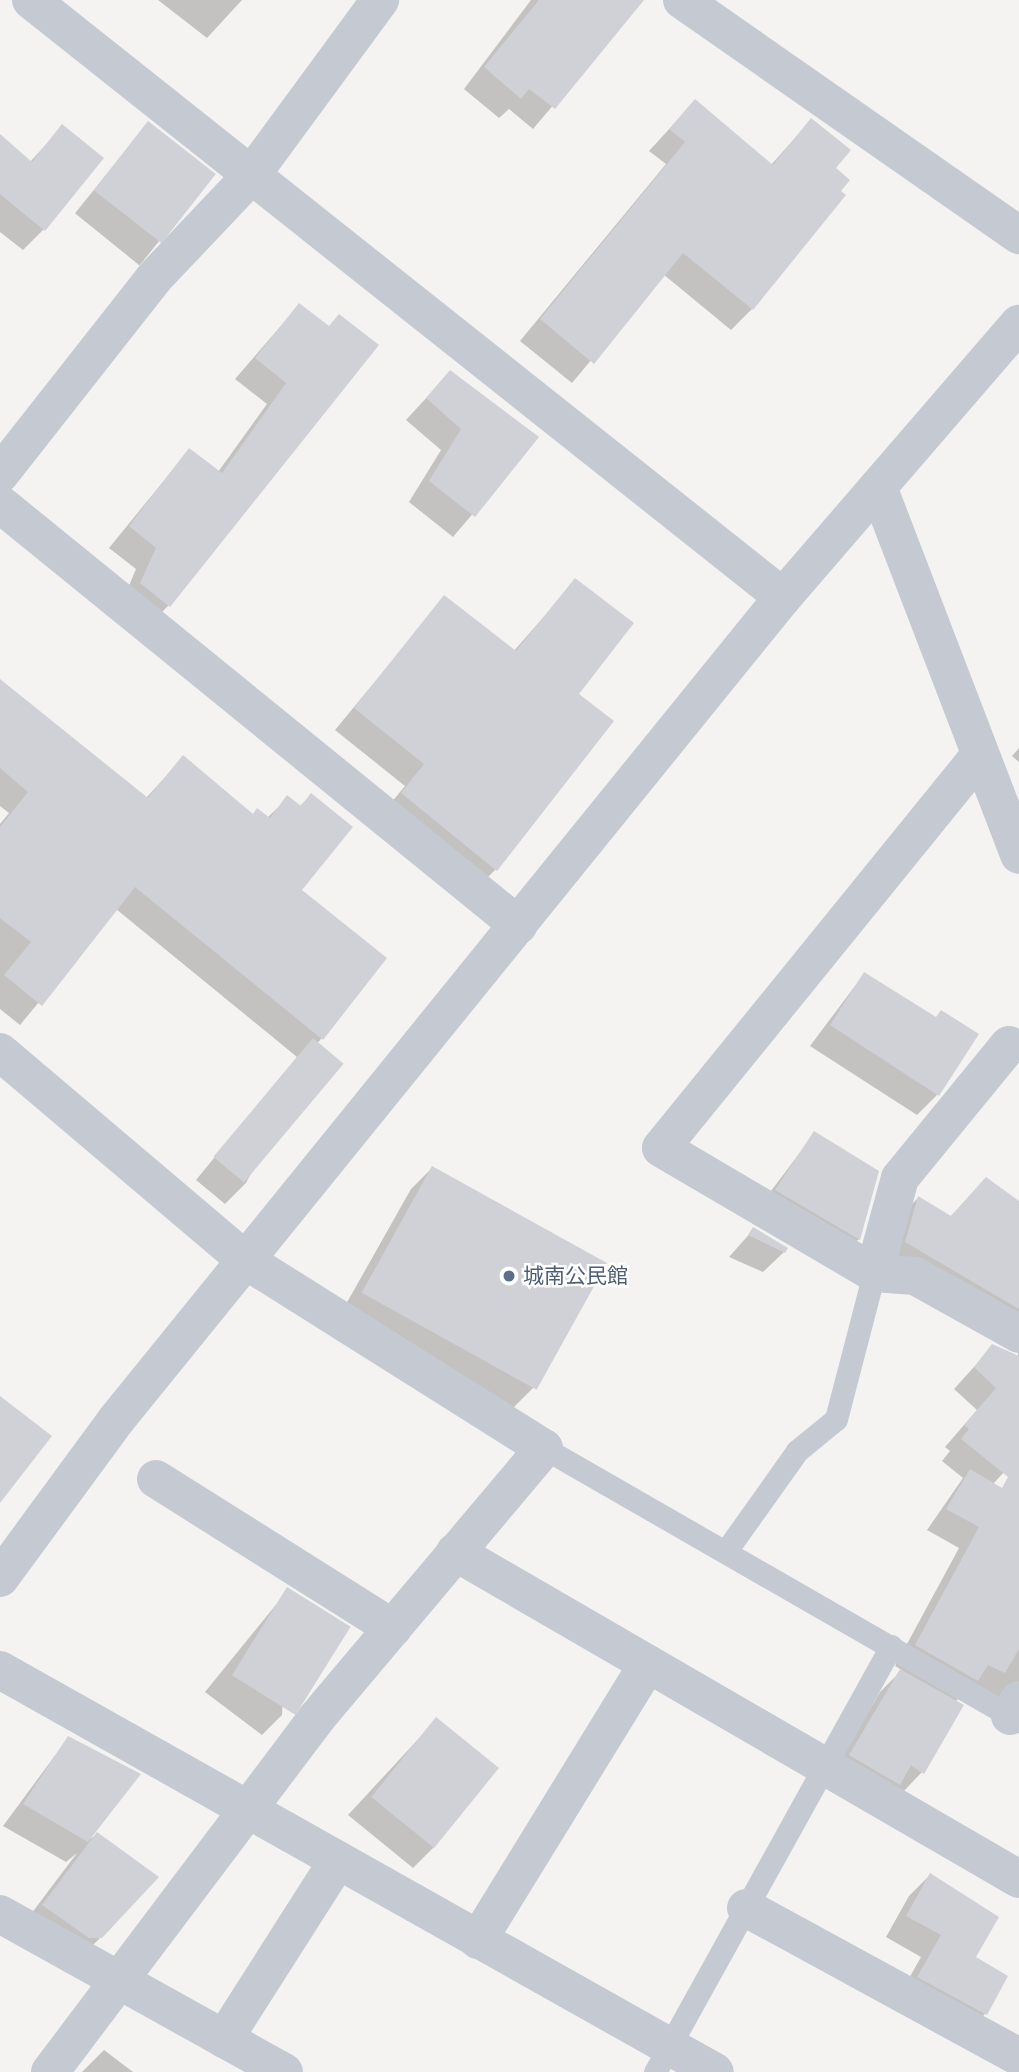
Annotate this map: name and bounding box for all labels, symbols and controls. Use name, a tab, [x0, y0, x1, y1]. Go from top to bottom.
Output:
place label: 城南公民館	[523, 1263, 628, 1289]
marker: 城南公民館	[501, 1268, 517, 1284]

